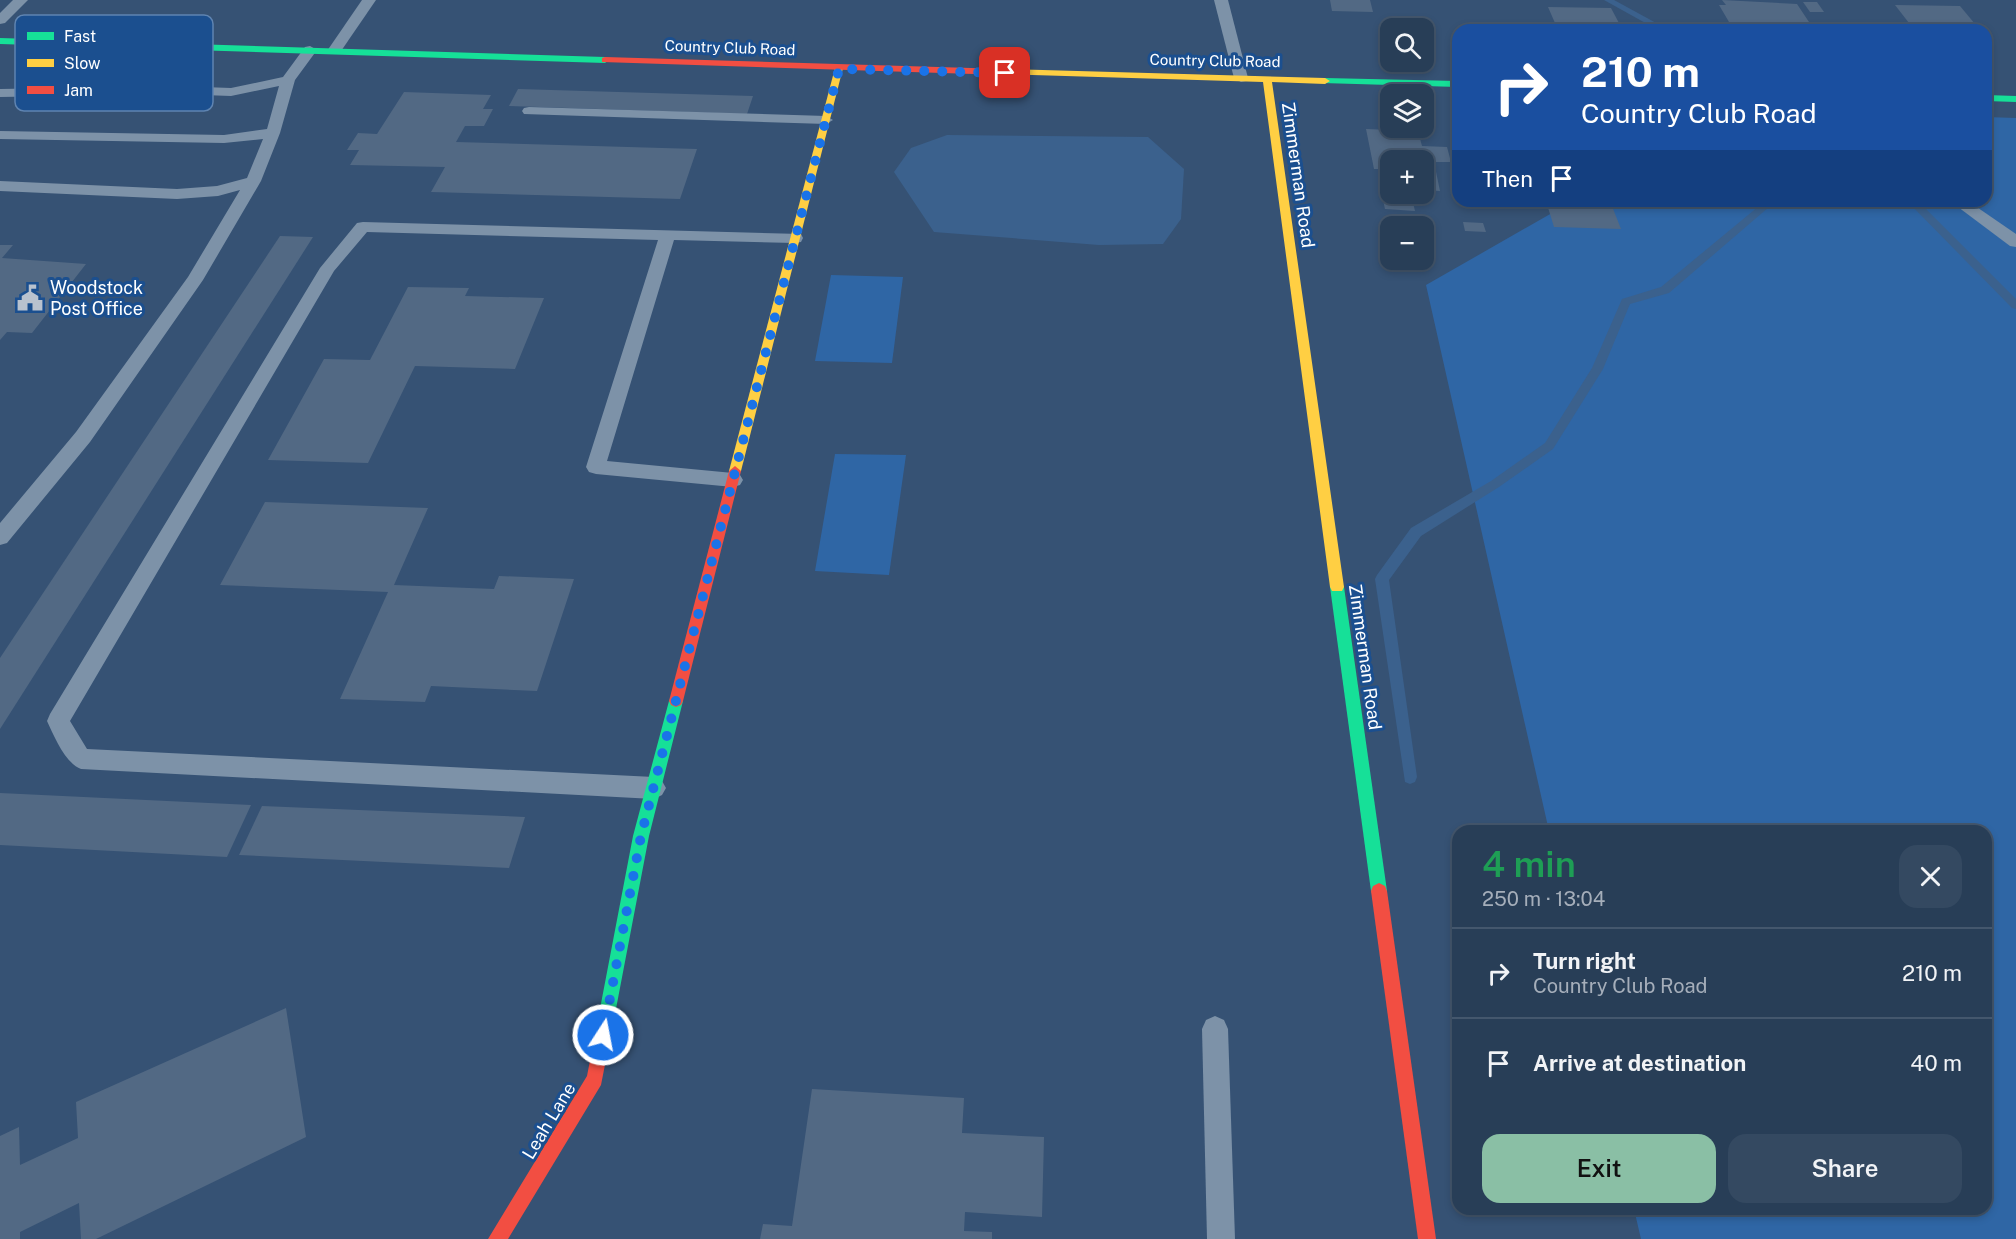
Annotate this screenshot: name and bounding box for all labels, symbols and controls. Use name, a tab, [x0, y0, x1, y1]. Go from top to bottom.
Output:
legend	[15, 15, 213, 111]
map controls	[1380, 18, 1434, 270]
button: search	[1380, 18, 1434, 72]
text: Fast	[64, 27, 96, 46]
street label: Country Club Road	[664, 37, 796, 58]
pin	[979, 47, 1030, 98]
text: 210 m	[1581, 47, 1700, 96]
icon: right	[1482, 48, 1560, 126]
street label: Country Club Road	[1149, 51, 1281, 70]
text: Slow	[64, 54, 101, 73]
icon: arrive	[988, 56, 1021, 89]
text: Jam	[64, 81, 93, 100]
button: layers	[1380, 84, 1434, 138]
text: Country Club Road	[1581, 97, 1817, 129]
street label: Zimmerman Road	[1278, 101, 1319, 249]
button: +	[1380, 150, 1434, 204]
icon: arrive	[1545, 162, 1578, 195]
text: Then	[1482, 166, 1533, 192]
button: −	[1380, 216, 1434, 270]
place label: Woodstock Post Office	[50, 277, 143, 319]
public building icon: Woodstock Post Office	[15, 283, 45, 313]
street label: Zimmerman Road	[1345, 583, 1386, 731]
text: 4 min	[1482, 843, 1576, 885]
button: close	[1899, 845, 1962, 908]
text: 250 m · 13:04	[1482, 887, 1605, 911]
text: Turn right	[1533, 948, 1636, 974]
icon: right	[1482, 957, 1515, 990]
text: 210 m	[1902, 960, 1962, 986]
text: Country Club Road	[1533, 974, 1708, 998]
position arrow	[571, 1003, 635, 1067]
icon: arrive	[1482, 1047, 1515, 1080]
text: Arrive at destination	[1533, 1050, 1746, 1076]
text: 40 m	[1910, 1050, 1962, 1076]
street label: Leah Lane	[518, 1079, 580, 1163]
button: Exit	[1482, 1134, 1716, 1203]
button: Share	[1728, 1134, 1962, 1203]

